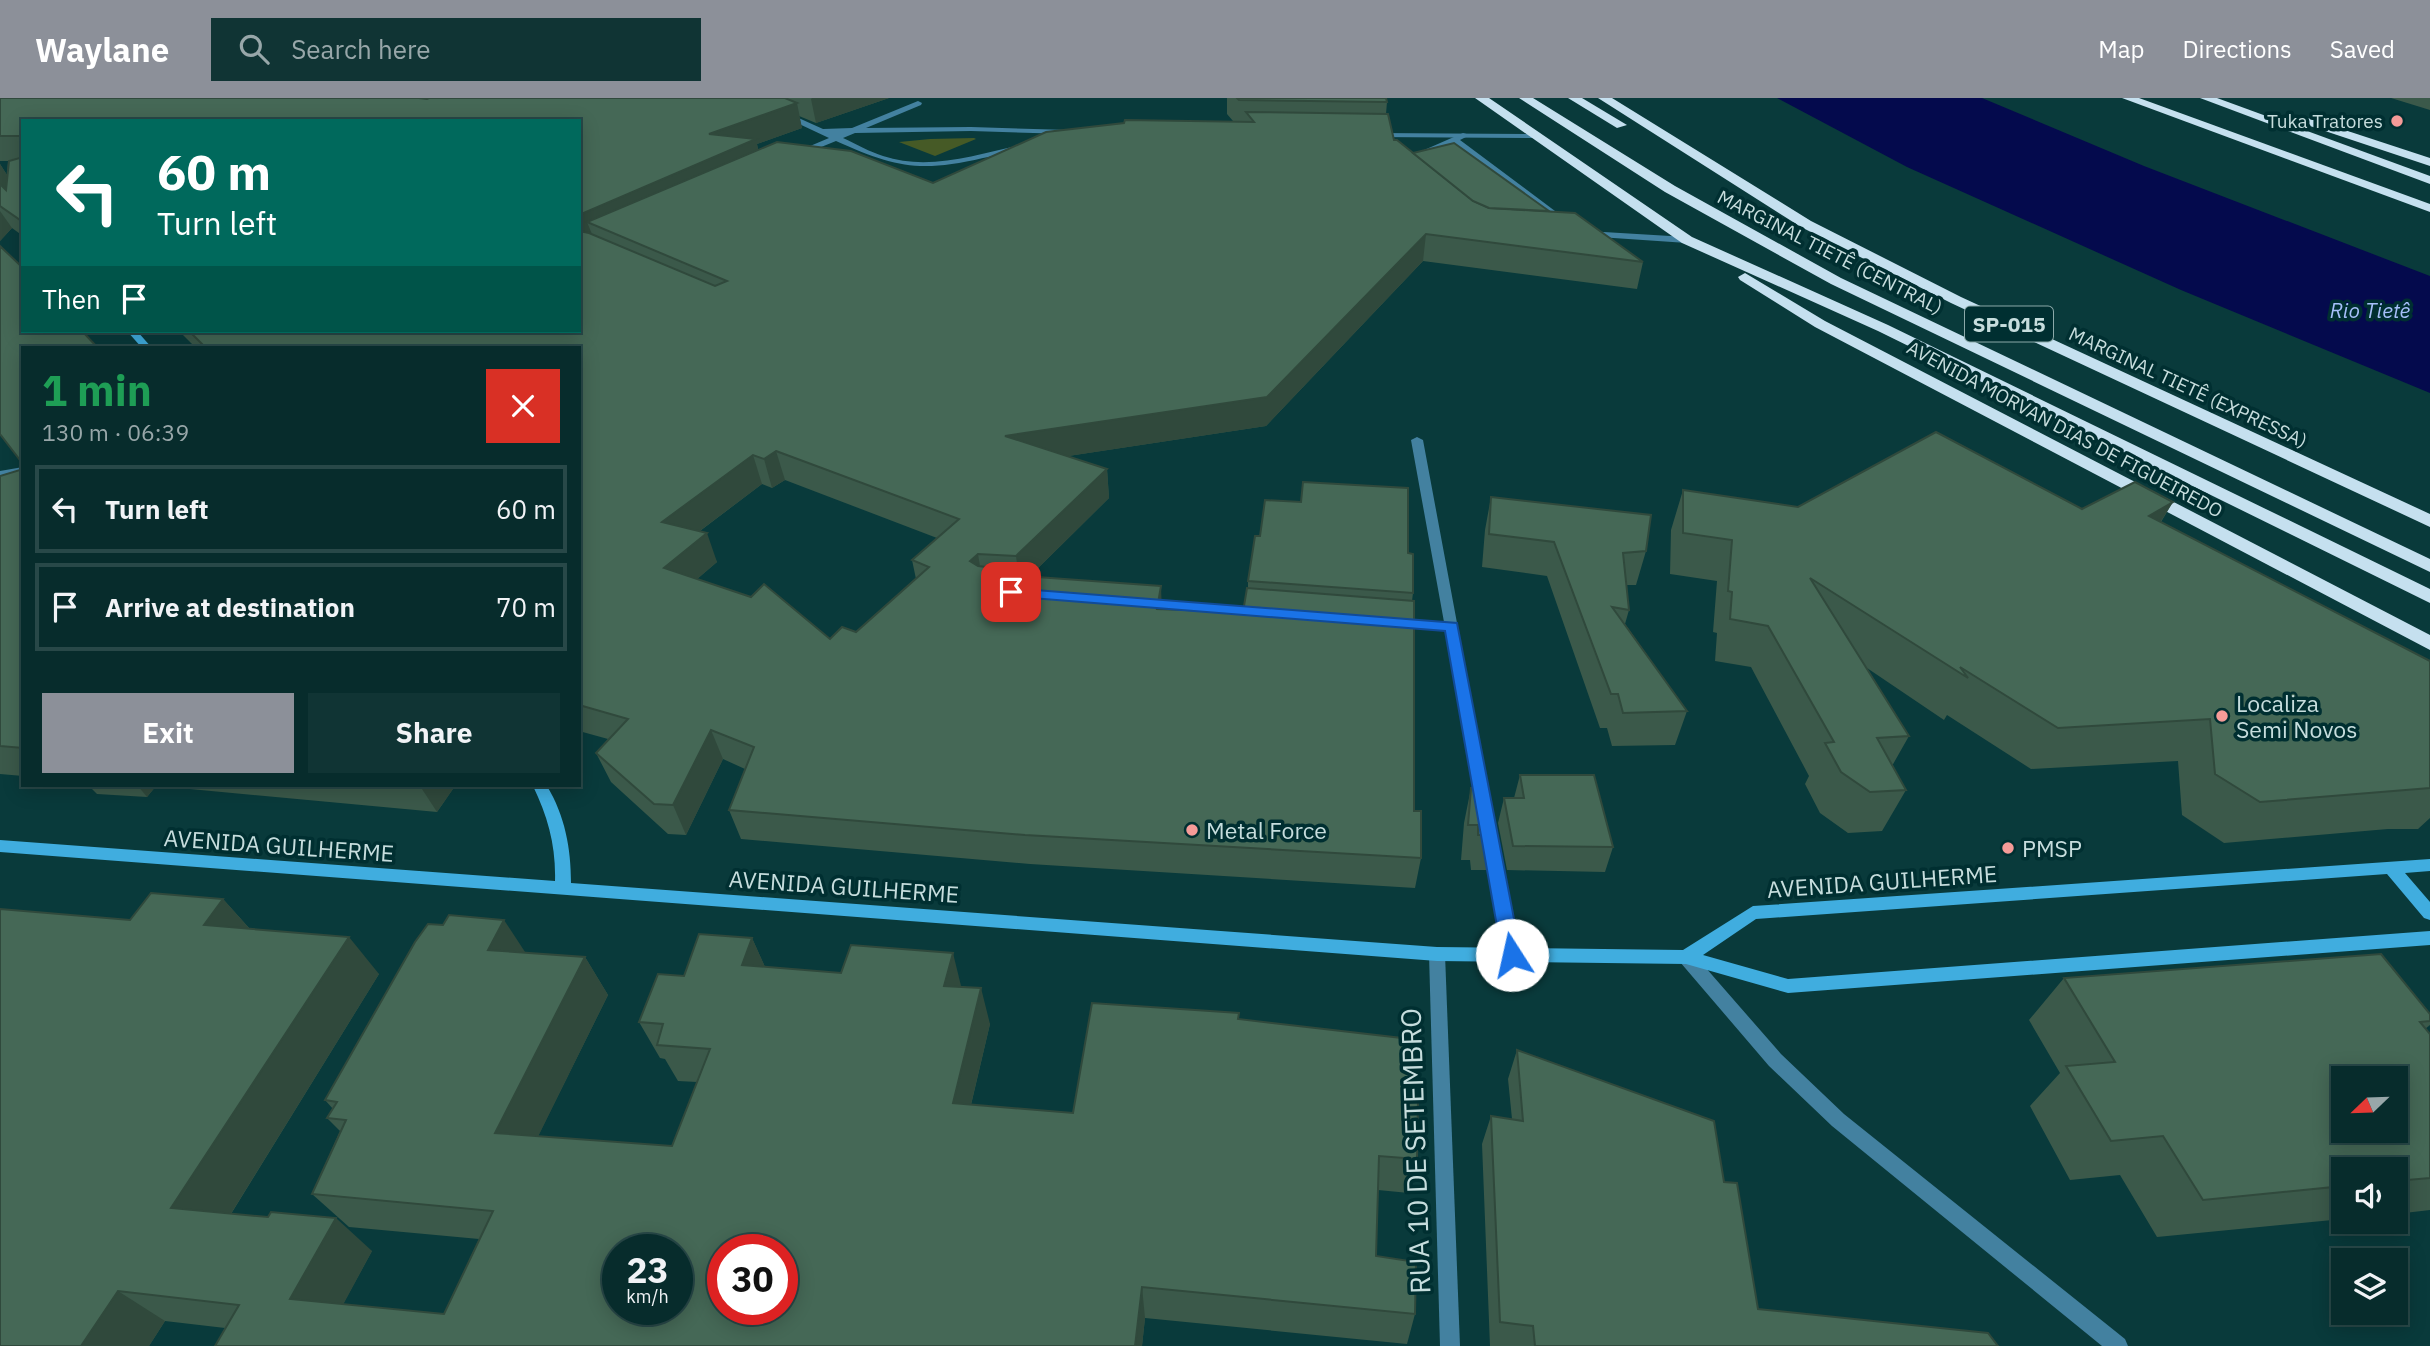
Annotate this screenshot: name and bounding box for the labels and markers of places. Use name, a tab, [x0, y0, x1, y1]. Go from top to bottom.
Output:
place label: Tuka Tratores	[2267, 109, 2383, 133]
marker: Tuka Tratores	[2389, 113, 2405, 129]
pin	[981, 562, 1041, 622]
place label: Localiza Semi Novos	[2236, 688, 2357, 744]
marker: Localiza Semi Novos	[2214, 708, 2230, 724]
place label: Metal Force	[1206, 815, 1327, 845]
marker: Metal Force	[1184, 822, 1200, 838]
place label: PMSP	[2022, 833, 2082, 863]
marker: PMSP	[2000, 840, 2016, 856]

